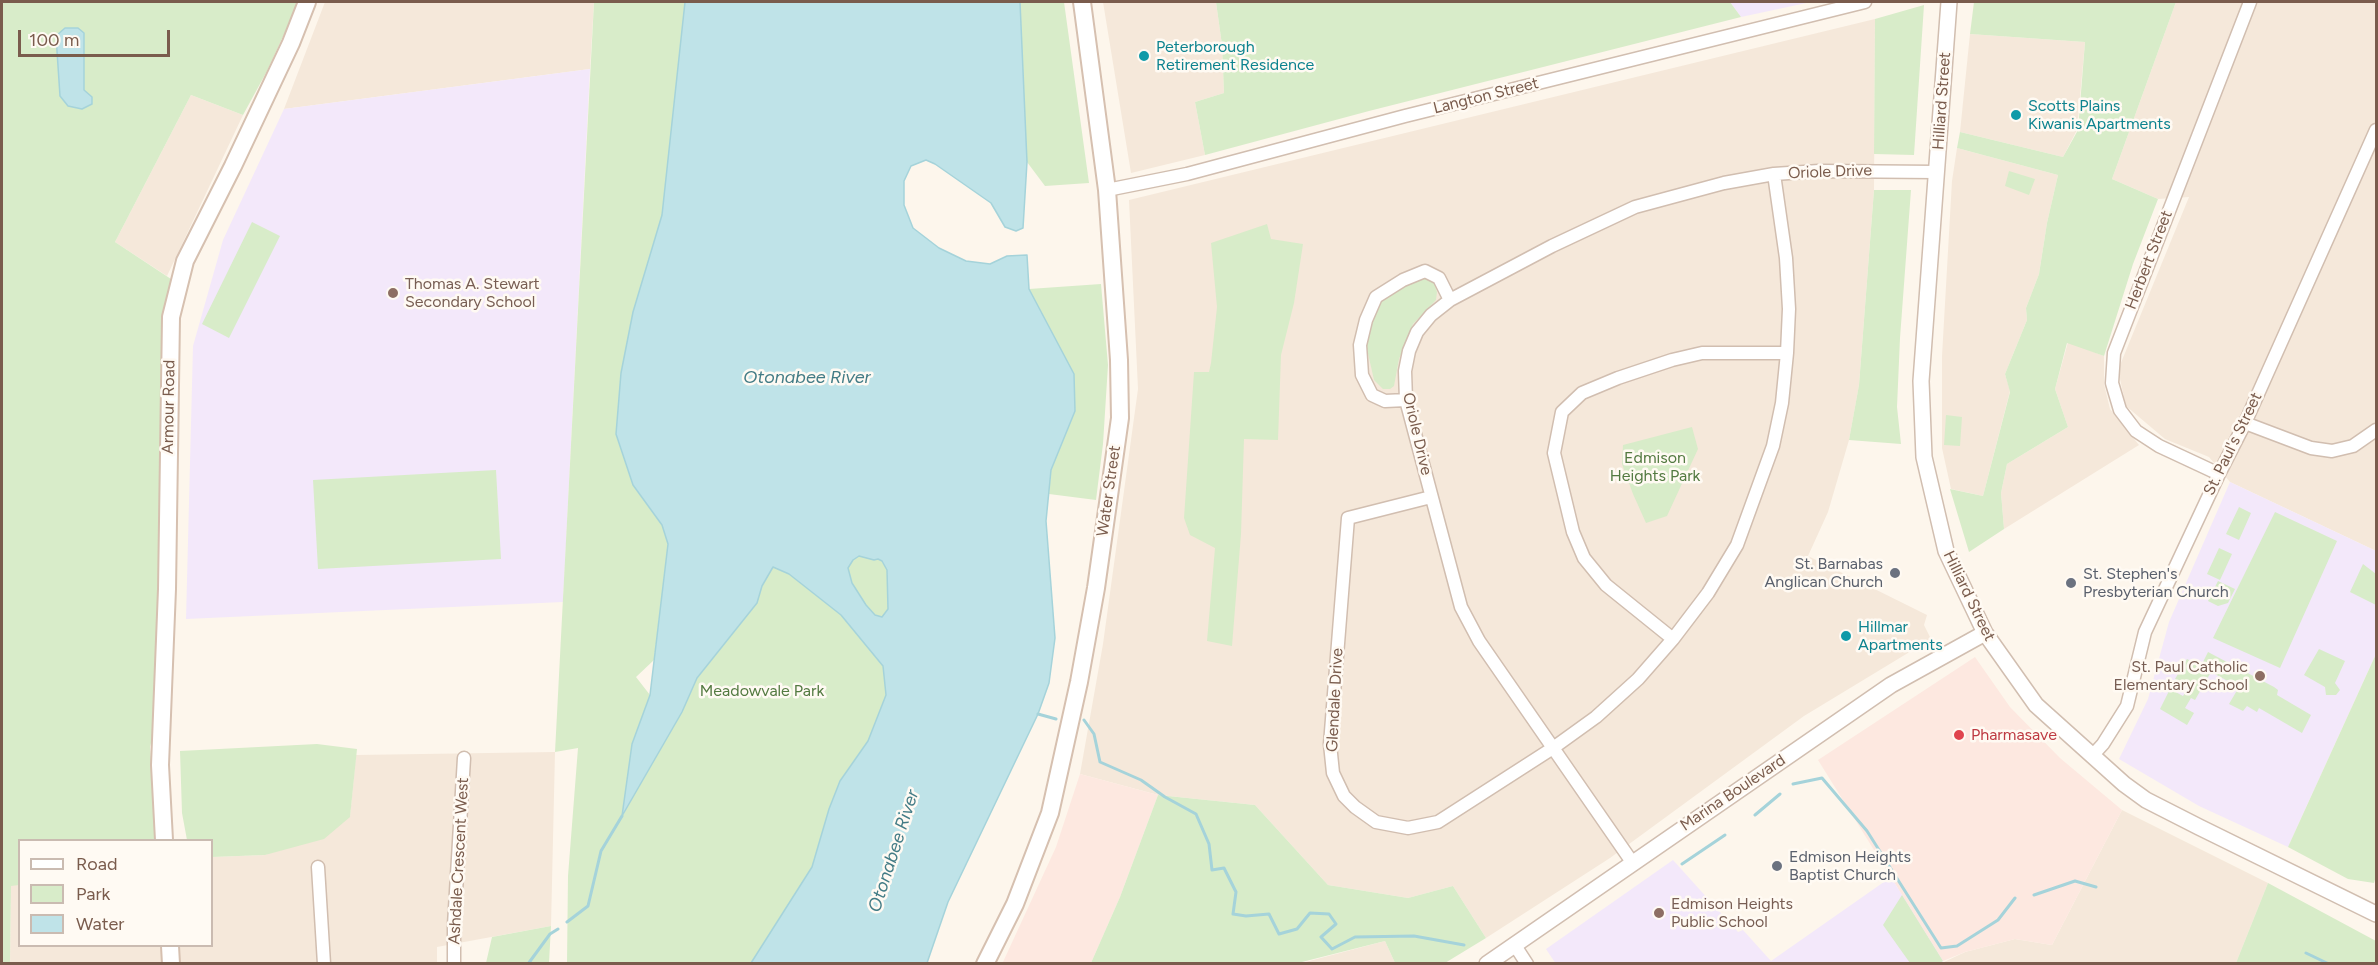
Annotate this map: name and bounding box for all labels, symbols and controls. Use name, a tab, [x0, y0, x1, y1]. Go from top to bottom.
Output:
scale bar	[21, 18, 172, 56]
text: 100 m	[29, 29, 79, 51]
place label: Peterborough Retirement Residence	[1156, 37, 1314, 75]
marker: Peterborough Retirement Residence	[1137, 49, 1151, 63]
street label: Hilliard Street	[1929, 51, 1955, 151]
street label: Langton Street	[1431, 74, 1541, 118]
place label: Scotts Plains Kiwanis Apartments	[2028, 96, 2171, 134]
marker: Scotts Plains Kiwanis Apartments	[2009, 108, 2023, 122]
street label: Oriole Drive	[1788, 161, 1872, 183]
street label: Herbert Street	[2121, 208, 2177, 312]
place label: Thomas A. Stewart Secondary School	[405, 274, 540, 312]
marker: Thomas A. Stewart Secondary School	[386, 286, 400, 300]
street label: Armour Road	[159, 360, 179, 454]
water label: Otonabee River	[743, 367, 871, 389]
street label: St. Paul's Street	[2200, 389, 2266, 499]
street label: Oriole Drive	[1398, 391, 1436, 477]
street label: Water Street	[1093, 444, 1125, 538]
park label: Edmison Heights Park	[1610, 448, 1700, 486]
street label: Hilliard Street	[1939, 548, 1999, 644]
place label: St. Barnabas Anglican Church	[1765, 554, 1883, 592]
place label: St. Stephen's Presbyterian Church	[2083, 564, 2229, 602]
marker: St. Barnabas Anglican Church	[1888, 566, 1902, 580]
marker: St. Stephen's Presbyterian Church	[2064, 576, 2078, 590]
place label: Hillmar Apartments	[1858, 617, 1943, 655]
marker: Hillmar Apartments	[1839, 629, 1853, 643]
street label: Glendale Drive	[1323, 648, 1347, 752]
place label: St. Paul Catholic Elementary School	[2114, 657, 2248, 695]
marker: St. Paul Catholic Elementary School	[2253, 669, 2267, 683]
park label: Meadowvale Park	[700, 681, 824, 701]
place label: Pharmasave	[1971, 725, 2057, 745]
marker: Pharmasave	[1952, 728, 1966, 742]
street label: Marina Boulevard	[1677, 751, 1789, 835]
street label: Ashdale Crescent West	[445, 777, 473, 945]
water label: Otonabee River	[864, 787, 924, 915]
legend	[18, 839, 213, 947]
place label: Edmison Heights Baptist Church	[1789, 847, 1911, 885]
text: Road	[76, 853, 117, 875]
marker: Edmison Heights Baptist Church	[1770, 859, 1784, 873]
text: Park	[76, 883, 110, 905]
place label: Edmison Heights Public School	[1671, 894, 1793, 932]
marker: Edmison Heights Public School	[1652, 906, 1666, 920]
text: Water	[76, 913, 124, 935]

